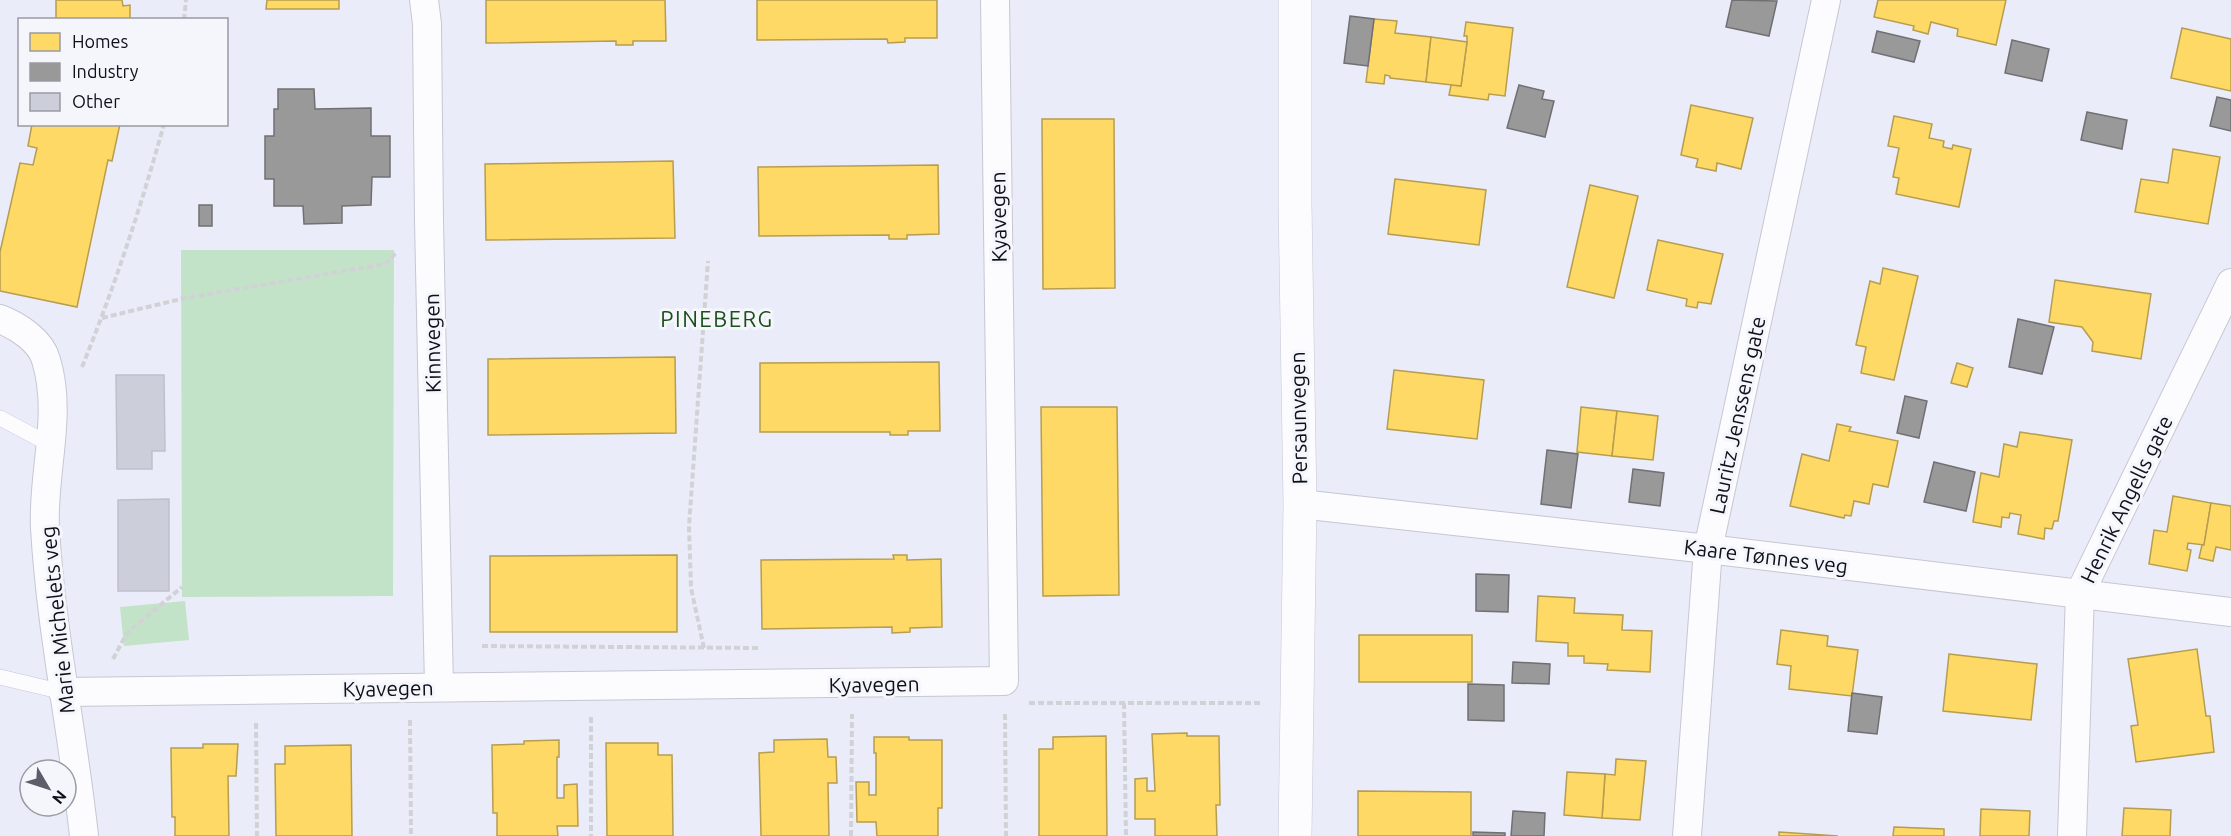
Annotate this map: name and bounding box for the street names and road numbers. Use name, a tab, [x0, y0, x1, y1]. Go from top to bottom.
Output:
street label: Kyavegen	[985, 171, 1011, 263]
street label: Kinnvegen	[419, 293, 445, 393]
street label: Lauritz Jenssens gate	[1704, 314, 1770, 516]
street label: Persaunvegen	[1285, 351, 1311, 485]
street label: Henrik Angells gate	[2075, 411, 2177, 587]
street label: Marie Michelets veg	[35, 525, 79, 715]
street label: Kaare Tønnes veg	[1683, 534, 1849, 578]
street label: Kyavegen	[828, 671, 920, 697]
street label: Kyavegen	[342, 675, 434, 701]

